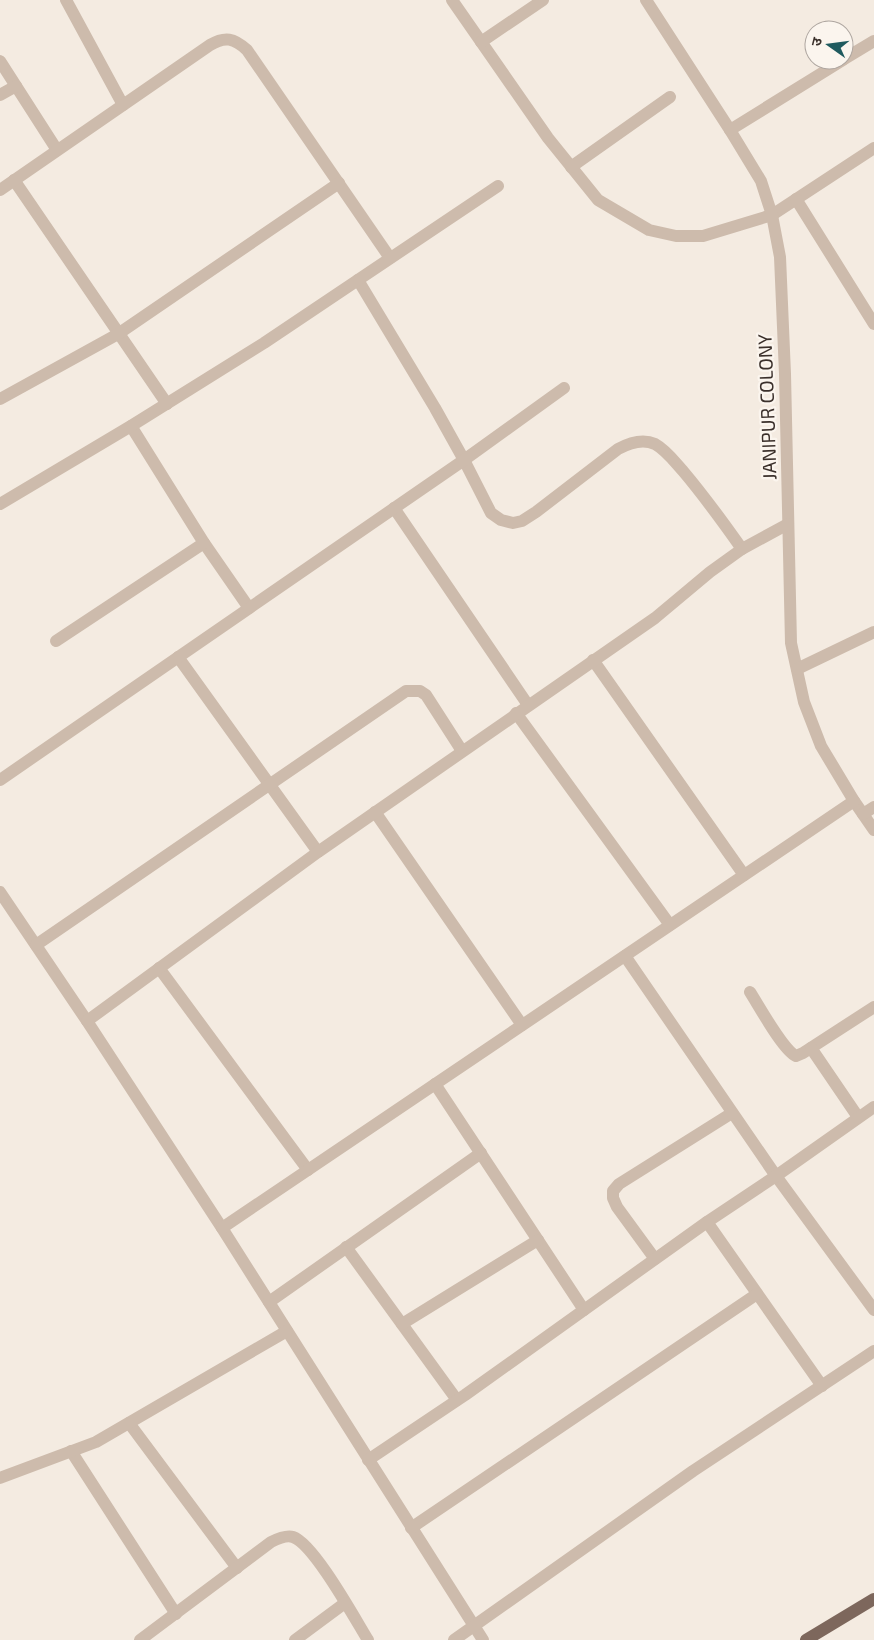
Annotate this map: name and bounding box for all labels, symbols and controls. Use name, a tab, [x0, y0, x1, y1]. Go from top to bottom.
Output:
north arrow	[804, 20, 854, 70]
text: उ	[807, 35, 825, 48]
street label: JANIPUR COLONY	[752, 333, 781, 480]

